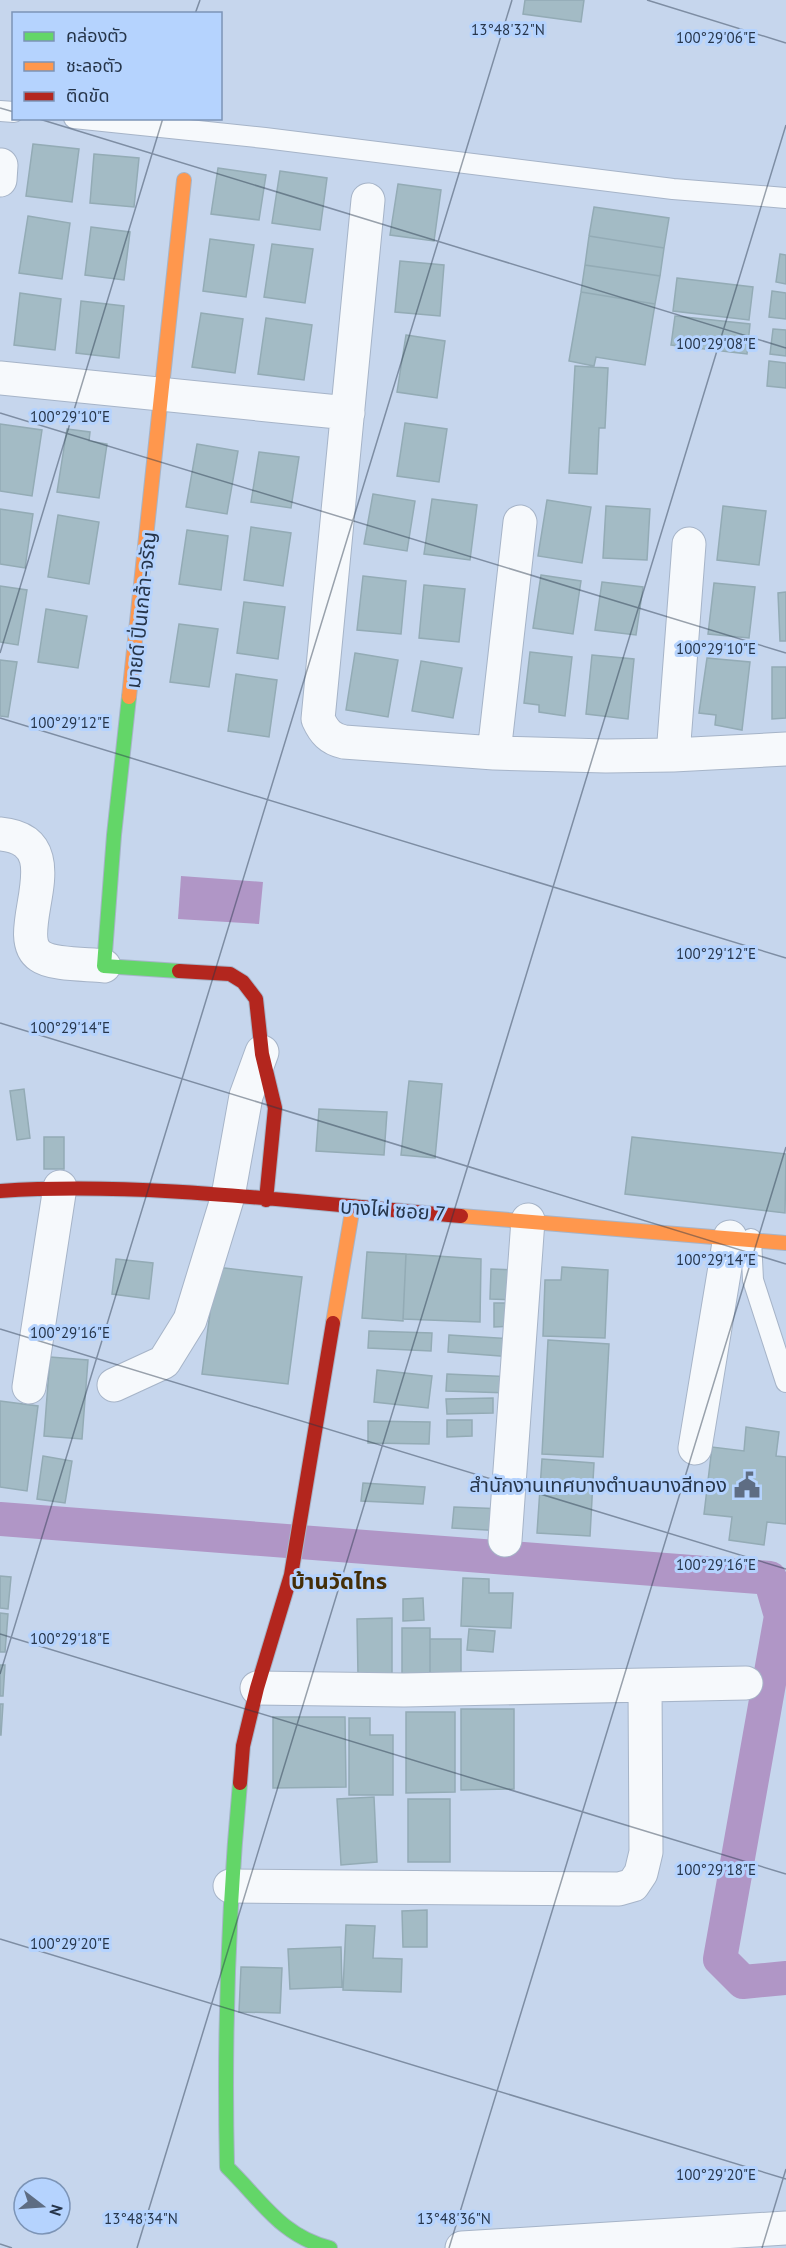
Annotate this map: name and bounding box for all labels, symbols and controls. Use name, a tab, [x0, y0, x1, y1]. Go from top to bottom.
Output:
legend	[12, 12, 222, 120]
text: 13°48'32"N	[471, 20, 545, 39]
text: คล่องตัว	[66, 24, 128, 47]
text: 100°29'06"E	[676, 28, 756, 47]
text: ชะลอตัว	[66, 54, 123, 77]
text: ติดขัด	[66, 84, 109, 107]
text: 100°29'08"E	[676, 334, 756, 353]
text: 100°29'10"E	[30, 407, 110, 426]
street label: มายด์ ปิ่นเกล้า-จรัญ	[120, 530, 162, 690]
text: 100°29'10"E	[676, 639, 756, 658]
text: 100°29'12"E	[30, 713, 110, 732]
text: 100°29'12"E	[676, 944, 756, 963]
text: 100°29'14"E	[30, 1018, 110, 1037]
street label: บางไผ่ ซอย 7	[339, 1193, 447, 1227]
text: 100°29'14"E	[676, 1250, 756, 1269]
text: 100°29'16"E	[30, 1323, 110, 1342]
public building icon: สำนักงานเทศบางตำบลบางสีทอง	[732, 1470, 762, 1500]
place label: สำนักงานเทศบางตำบลบางสีทอง	[469, 1472, 727, 1498]
text: 100°29'16"E	[676, 1555, 756, 1574]
district label: บ้านวัดไทร	[291, 1567, 387, 1595]
text: 100°29'18"E	[30, 1629, 110, 1648]
text: 100°29'18"E	[676, 1860, 756, 1879]
text: 100°29'20"E	[30, 1934, 110, 1953]
text: 100°29'20"E	[676, 2165, 756, 2184]
north arrow	[12, 2176, 72, 2236]
text: N	[45, 2202, 67, 2218]
text: 13°48'34"N	[104, 2209, 178, 2228]
text: 13°48'36"N	[417, 2209, 491, 2228]

